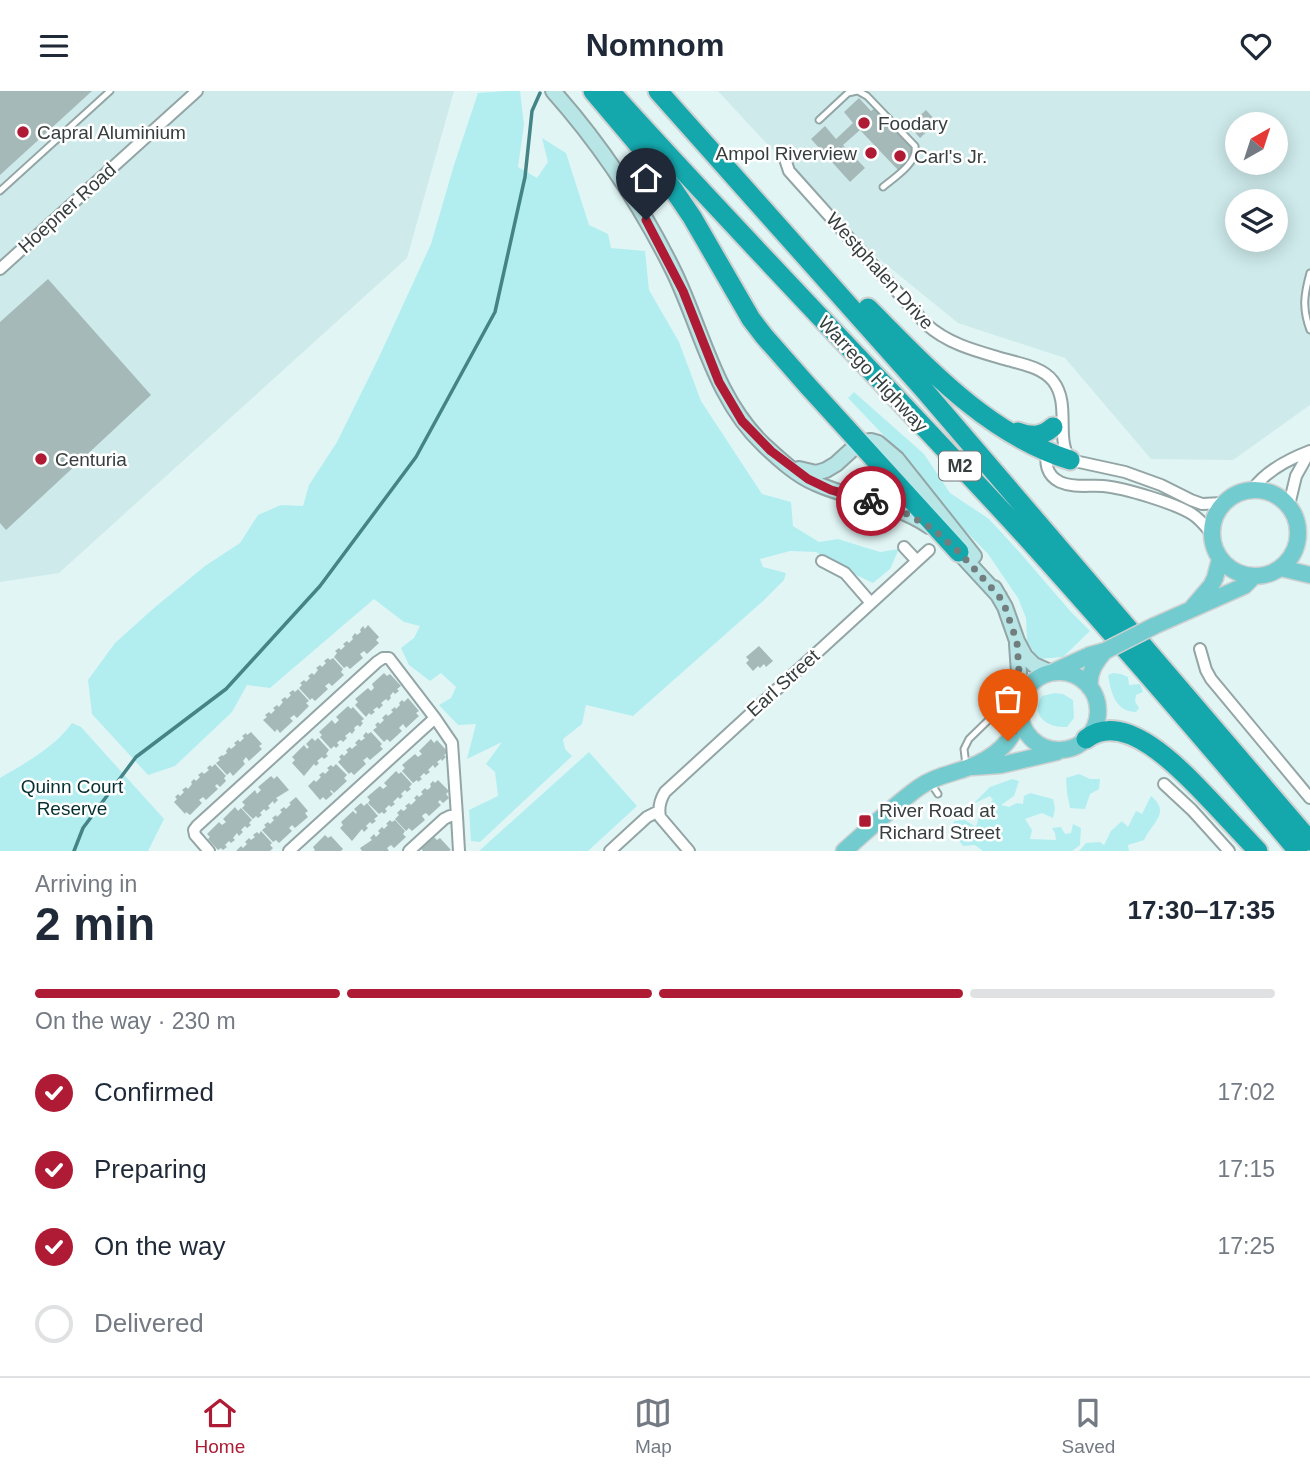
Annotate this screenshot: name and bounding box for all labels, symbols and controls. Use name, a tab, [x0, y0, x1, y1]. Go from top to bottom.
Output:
icon: menu	[35, 27, 73, 65]
text: Nomnom	[586, 27, 724, 63]
icon: heart	[1237, 27, 1275, 65]
north arrow	[1225, 112, 1288, 175]
map controls	[1225, 112, 1288, 252]
place label: Foodary	[878, 113, 948, 134]
marker: Foodary	[856, 115, 872, 131]
place label: Capral Aluminium	[37, 122, 186, 143]
marker: Capral Aluminium	[15, 124, 31, 140]
place label: Ampol Riverview	[716, 143, 857, 164]
marker: Ampol Riverview	[863, 145, 879, 161]
place label: Carl's Jr.	[914, 146, 987, 167]
pin	[616, 148, 676, 220]
marker: Carl's Jr.	[892, 148, 908, 164]
street label: Hoepner Road	[14, 159, 120, 257]
icon: home	[627, 159, 665, 197]
button: layers	[1225, 189, 1288, 252]
street label: Westphalen Drive	[822, 208, 938, 334]
street label: Warrego Highway	[814, 312, 932, 436]
place label: Centuria	[55, 449, 127, 470]
marker: Centuria	[33, 451, 49, 467]
road number: M2	[939, 451, 981, 481]
courier	[836, 466, 906, 536]
icon: bike	[852, 482, 890, 520]
street label: Earl Street	[743, 645, 824, 721]
pin	[978, 669, 1038, 741]
icon: bag	[989, 680, 1027, 718]
park label: Quinn Court Reserve	[21, 776, 124, 819]
place label: River Road at Richard Street	[879, 800, 1001, 843]
marker: River Road at Richard Street	[857, 813, 873, 829]
text: Arriving in	[35, 871, 137, 897]
text: 17:30–17:35	[1128, 895, 1275, 925]
text: 2 min	[35, 898, 155, 950]
text: On the way · 230 m	[35, 1008, 236, 1034]
icon: check	[35, 1074, 73, 1112]
text: Confirmed	[94, 1077, 214, 1107]
text: 17:02	[1217, 1079, 1275, 1105]
icon: check	[35, 1151, 73, 1189]
text: Preparing	[94, 1154, 207, 1184]
text: 17:15	[1217, 1156, 1275, 1182]
icon: check	[35, 1228, 73, 1266]
text: On the way	[94, 1231, 226, 1261]
text: 17:25	[1217, 1233, 1275, 1259]
text: Delivered	[94, 1308, 204, 1338]
tab: Home	[195, 1394, 245, 1458]
tab: Map	[634, 1394, 672, 1458]
tab: Saved	[1062, 1394, 1115, 1458]

